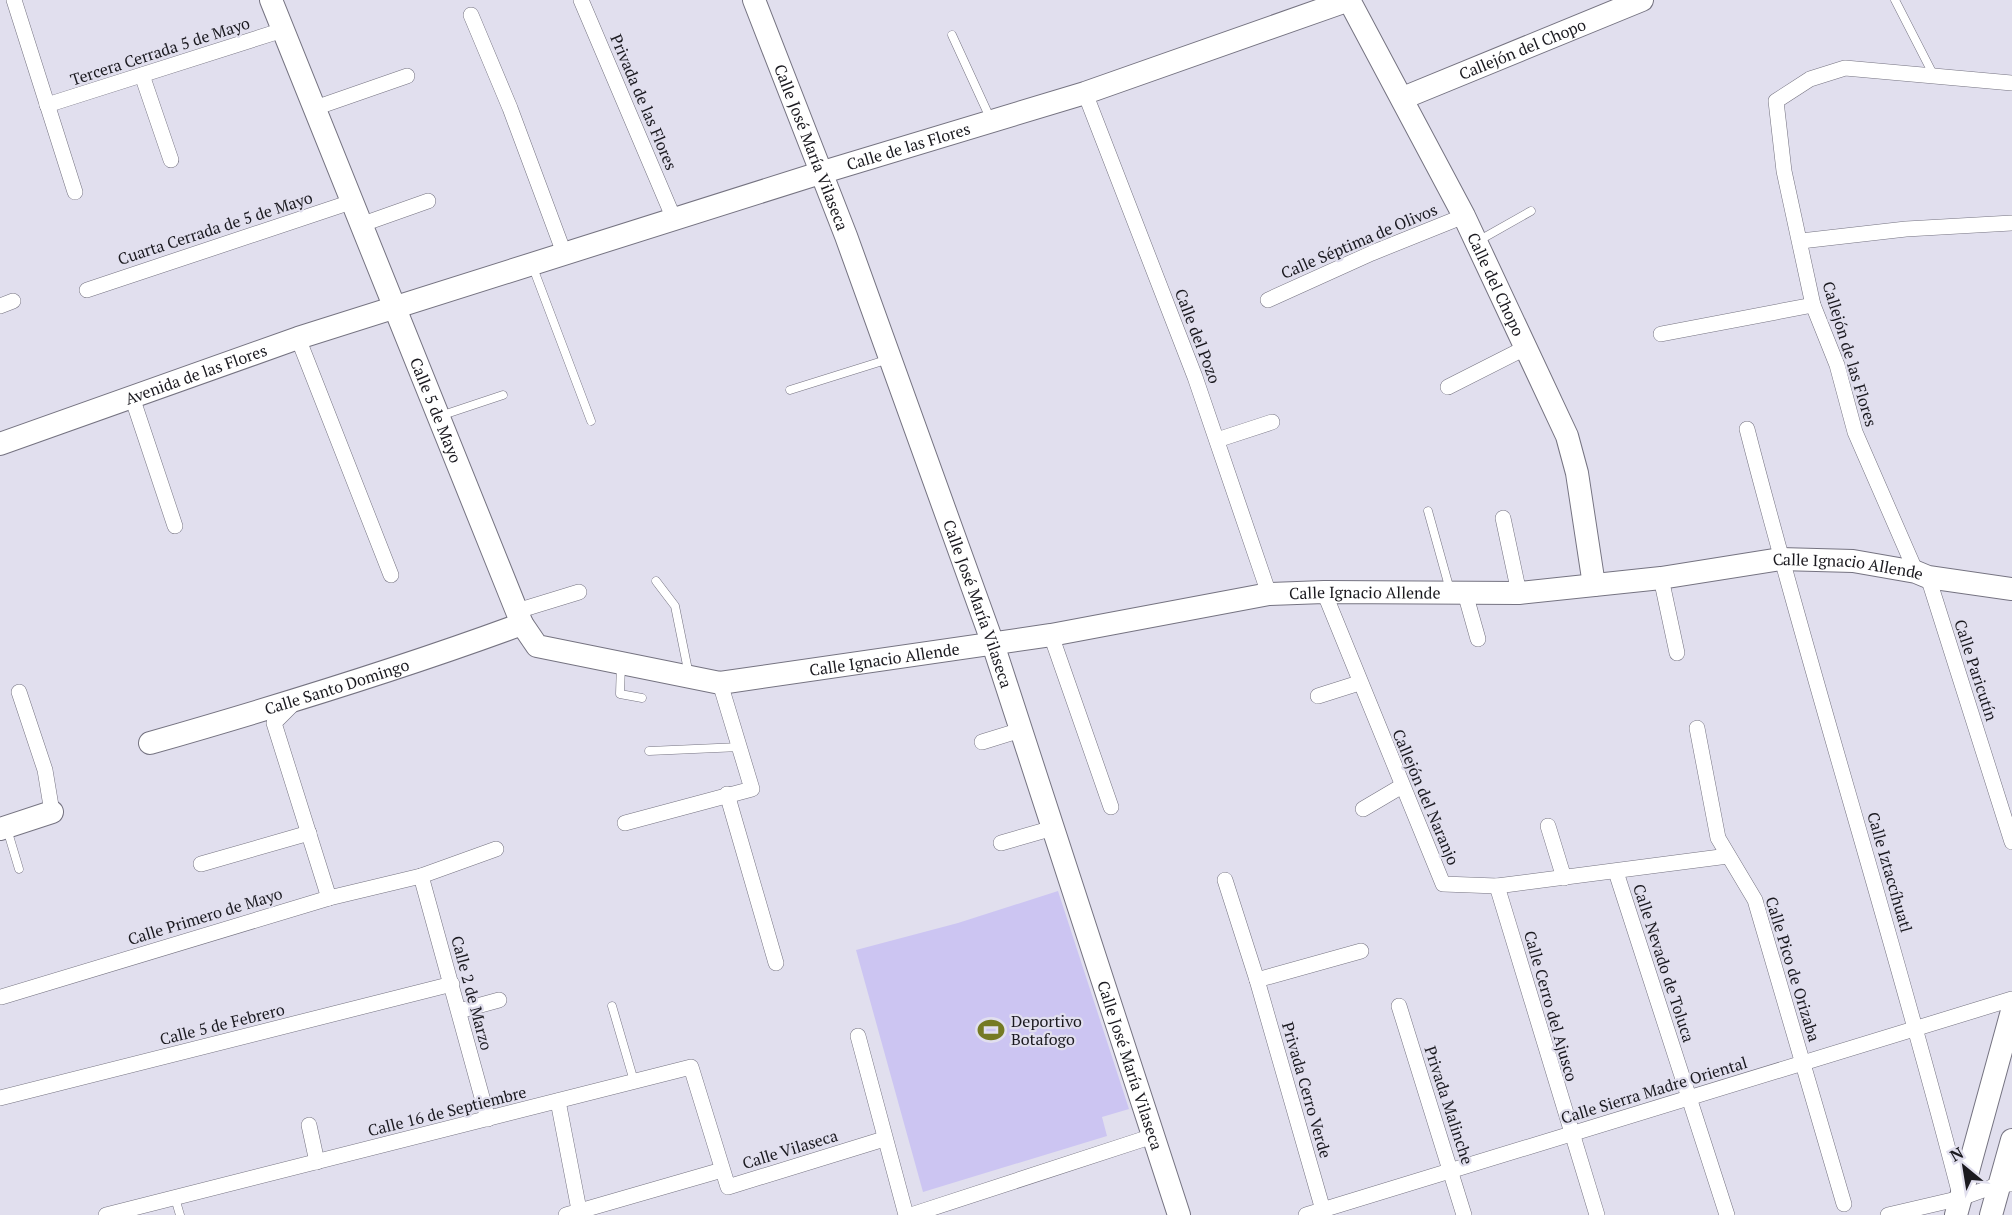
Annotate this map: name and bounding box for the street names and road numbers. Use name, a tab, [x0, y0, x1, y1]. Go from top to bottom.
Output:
street label: Tercera Cerrada 5 de Mayo	[67, 12, 253, 90]
street label: Callejón del Chopo	[1456, 13, 1589, 85]
street label: Privada de las Flores	[605, 31, 683, 173]
street label: Calle José María Vilaseca	[769, 61, 854, 234]
street label: Calle de las Flores	[844, 117, 973, 175]
street label: Cuarta Cerrada de 5 de Mayo	[115, 186, 315, 270]
street label: Calle Séptima de Olivos	[1277, 198, 1441, 284]
street label: Calle del Chopo	[1462, 229, 1530, 340]
street label: Callejón de las Flores	[1817, 279, 1883, 429]
street label: Calle del Pozo	[1170, 285, 1226, 387]
street label: Avenida de las Flores	[122, 339, 270, 410]
street label: Calle 5 de Mayo	[405, 354, 467, 466]
street label: Calle José María Vilaseca	[938, 517, 1018, 691]
street label: Calle Ignacio Allende	[1771, 548, 1927, 585]
street label: Calle Ignacio Allende	[1289, 581, 1441, 604]
street label: Calle Paricutín	[1949, 616, 2003, 724]
street label: Calle Ignacio Allende	[808, 637, 961, 681]
street label: Calle Santo Domingo	[262, 653, 412, 720]
street label: Callejón del Naranjo	[1387, 726, 1465, 868]
street label: Calle Iztaccíhuatl	[1862, 809, 1918, 935]
street label: Calle Nevado de Toluca	[1628, 881, 1700, 1045]
street label: Calle Primero de Mayo	[125, 882, 285, 950]
street label: Calle Pico de Orizaba	[1760, 894, 1826, 1044]
street label: Calle Cerro del Ajusco	[1519, 928, 1583, 1084]
street label: Calle 2 de Marzo	[446, 933, 498, 1053]
street label: Calle José María Vilaseca	[1092, 978, 1168, 1153]
street label: Calle 5 de Febrero	[157, 998, 287, 1050]
street label: Privada Cerro Verde	[1277, 1019, 1337, 1161]
street label: Privada Malinche	[1419, 1043, 1479, 1167]
street label: Calle Sierra Madre Oriental	[1558, 1051, 1750, 1129]
street label: Calle 16 de Septiembre	[365, 1081, 529, 1141]
street label: Calle Vilaseca	[740, 1124, 840, 1174]

